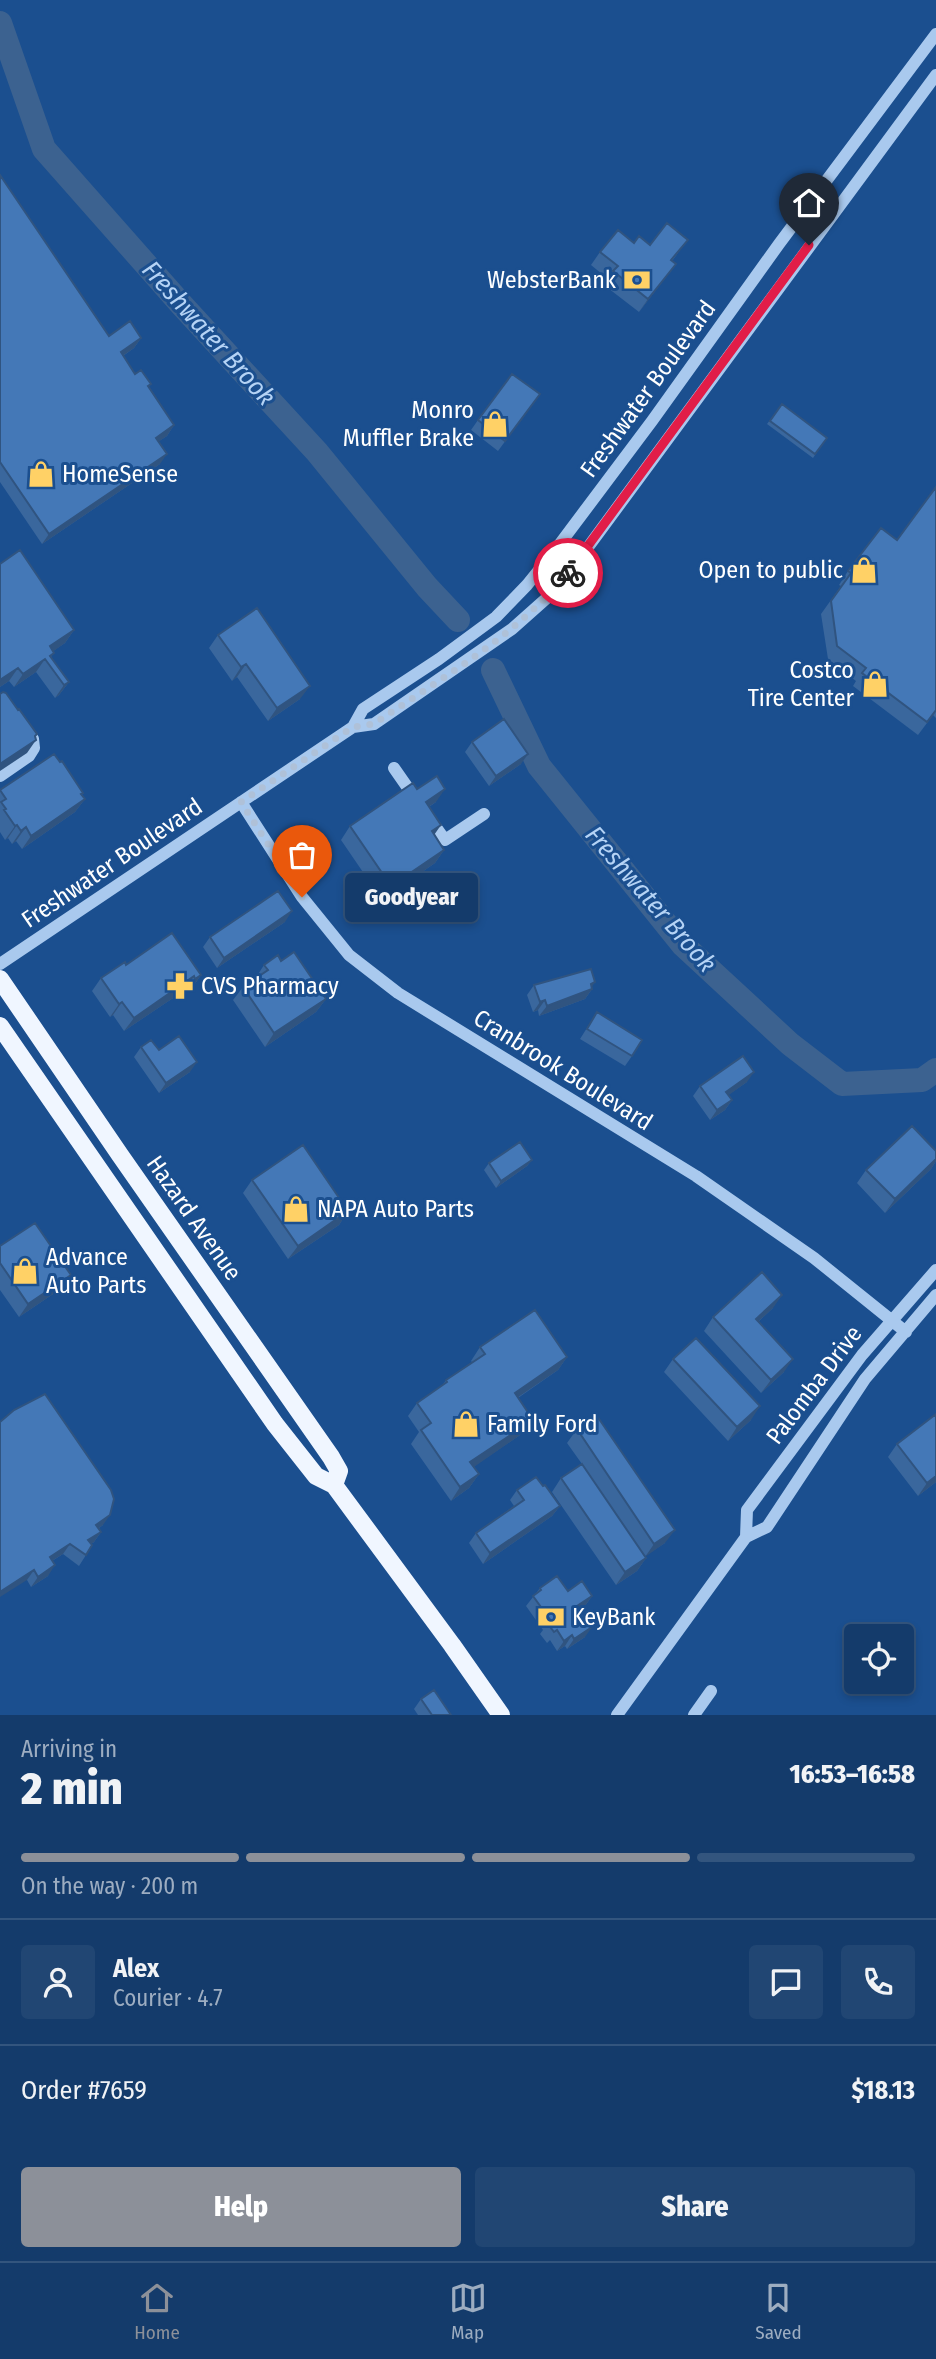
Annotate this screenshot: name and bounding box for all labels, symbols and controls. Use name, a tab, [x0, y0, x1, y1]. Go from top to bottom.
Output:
pin	[779, 173, 839, 245]
icon: home	[790, 184, 828, 222]
water label: Freshwater Brook	[136, 255, 282, 412]
bank icon: WebsterBank	[622, 265, 652, 295]
place label: WebsterBank	[487, 266, 617, 294]
street label: Freshwater Boulevard	[574, 295, 722, 483]
place label: Monro Muffler Brake	[343, 396, 474, 452]
shop icon: Monro Muffler Brake	[480, 409, 510, 439]
shop icon: HomeSense	[26, 459, 56, 489]
place label: HomeSense	[62, 460, 178, 488]
courier	[533, 538, 603, 608]
icon: bike	[549, 554, 587, 592]
shop icon: Open to public	[849, 555, 879, 585]
place label: Open to public	[699, 556, 843, 584]
place label: Costco Tire Center	[748, 656, 855, 712]
shop icon: Costco Tire Center	[860, 669, 890, 699]
street label: Freshwater Boulevard	[16, 792, 208, 934]
water label: Freshwater Brook	[579, 820, 723, 979]
pin	[272, 825, 332, 897]
icon: bag	[283, 836, 321, 874]
callout: Goodyear	[344, 872, 477, 922]
text: Goodyear	[365, 883, 458, 911]
pharmacy icon: CVS Pharmacy	[165, 971, 195, 1001]
place label: CVS Pharmacy	[201, 972, 339, 1000]
street label: Cranbrook Boulevard	[468, 1004, 658, 1136]
street label: Hazard Avenue	[141, 1150, 247, 1286]
shop icon: NAPA Auto Parts	[281, 1194, 311, 1224]
place label: NAPA Auto Parts	[317, 1195, 474, 1223]
place label: Advance Auto Parts	[46, 1243, 146, 1299]
shop icon: Advance Auto Parts	[10, 1256, 40, 1286]
street label: Palomba Drive	[760, 1320, 868, 1450]
shop icon: Family Ford	[451, 1409, 481, 1439]
place label: Family Ford	[487, 1410, 598, 1438]
bank icon: KeyBank	[536, 1602, 566, 1632]
place label: KeyBank	[572, 1603, 656, 1631]
map controls	[844, 1624, 914, 1694]
button: locate	[844, 1624, 914, 1694]
text: Arriving in	[21, 1735, 117, 1763]
text: 16:53–16:58	[790, 1759, 915, 1790]
text: 2 min	[21, 1761, 123, 1816]
text: On the way · 200 m	[21, 1872, 198, 1900]
button: person	[21, 1945, 95, 2019]
button: chat	[749, 1945, 823, 2019]
button: phone	[841, 1945, 915, 2019]
text: Alex	[113, 1953, 159, 1984]
text: Courier · 4.7	[113, 1984, 223, 2012]
text: Order #7659	[21, 2075, 147, 2106]
text: $18.13	[852, 2075, 915, 2106]
button: Help	[21, 2167, 461, 2247]
button: Share	[475, 2167, 915, 2247]
tab: Home	[134, 2279, 180, 2344]
tab: Map	[449, 2279, 487, 2344]
tab: Saved	[755, 2279, 802, 2344]

